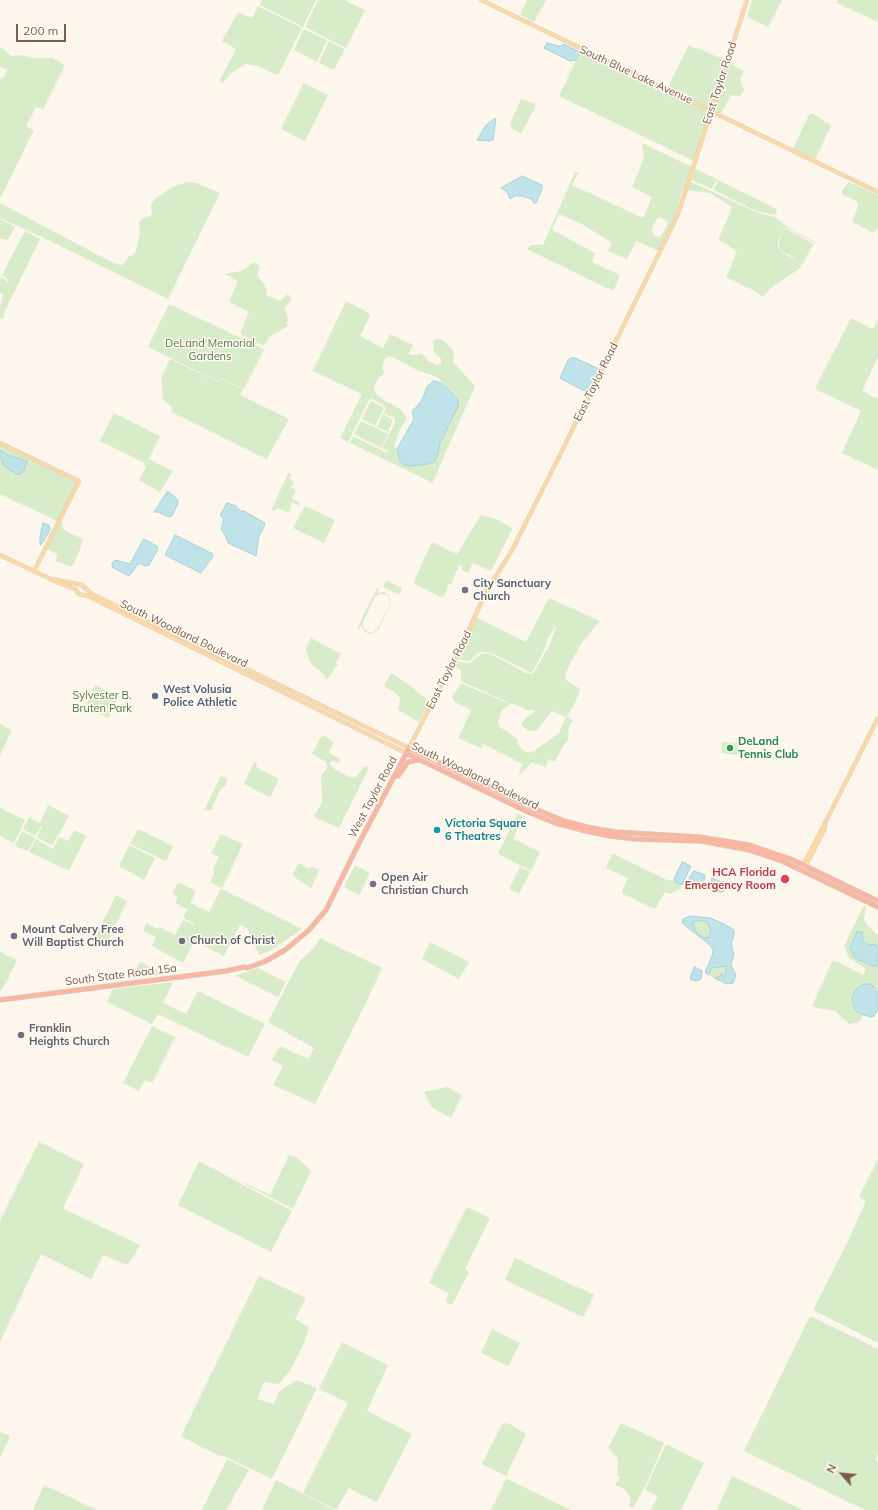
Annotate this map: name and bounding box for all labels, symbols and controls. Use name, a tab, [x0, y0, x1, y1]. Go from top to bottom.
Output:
scale bar	[18, 16, 68, 42]
text: 200 m	[23, 23, 58, 38]
street label: East Taylor Road	[700, 40, 740, 126]
street label: South Blue Lake Avenue	[577, 43, 695, 107]
park label: DeLand Memorial Gardens	[165, 337, 255, 363]
street label: East Taylor Road	[571, 340, 621, 424]
place label: City Sanctuary Church	[473, 577, 551, 603]
marker: City Sanctuary Church	[460, 585, 470, 595]
street label: South Woodland Boulevard	[118, 597, 250, 671]
street label: East Taylor Road	[424, 629, 474, 711]
place label: West Volusia Police Athletic	[163, 683, 237, 709]
park label: Sylvester B. Bruten Park	[72, 689, 132, 715]
marker: West Volusia Police Athletic	[150, 691, 160, 701]
place label: DeLand Tennis Club	[738, 735, 798, 761]
street label: South Woodland Boulevard	[409, 739, 541, 813]
marker: DeLand Tennis Club	[725, 743, 735, 753]
street label: West Taylor Road	[346, 754, 400, 840]
place label: Victoria Square 6 Theatres	[445, 817, 527, 843]
marker: Victoria Square 6 Theatres	[432, 825, 442, 835]
place label: HCA Florida Emergency Room	[685, 866, 776, 892]
place label: Open Air Christian Church	[381, 871, 468, 897]
marker: HCA Florida Emergency Room	[779, 873, 791, 885]
marker: Open Air Christian Church	[368, 879, 378, 889]
place label: Mount Calvery Free Will Baptist Church	[22, 923, 124, 949]
marker: Mount Calvery Free Will Baptist Church	[9, 931, 19, 941]
place label: Church of Christ	[190, 934, 275, 948]
marker: Church of Christ	[177, 936, 187, 946]
street label: South State Road 15a	[65, 962, 177, 988]
place label: Franklin Heights Church	[29, 1022, 110, 1048]
marker: Franklin Heights Church	[16, 1030, 26, 1040]
north arrow	[822, 1454, 862, 1494]
text: N	[823, 1462, 839, 1475]

